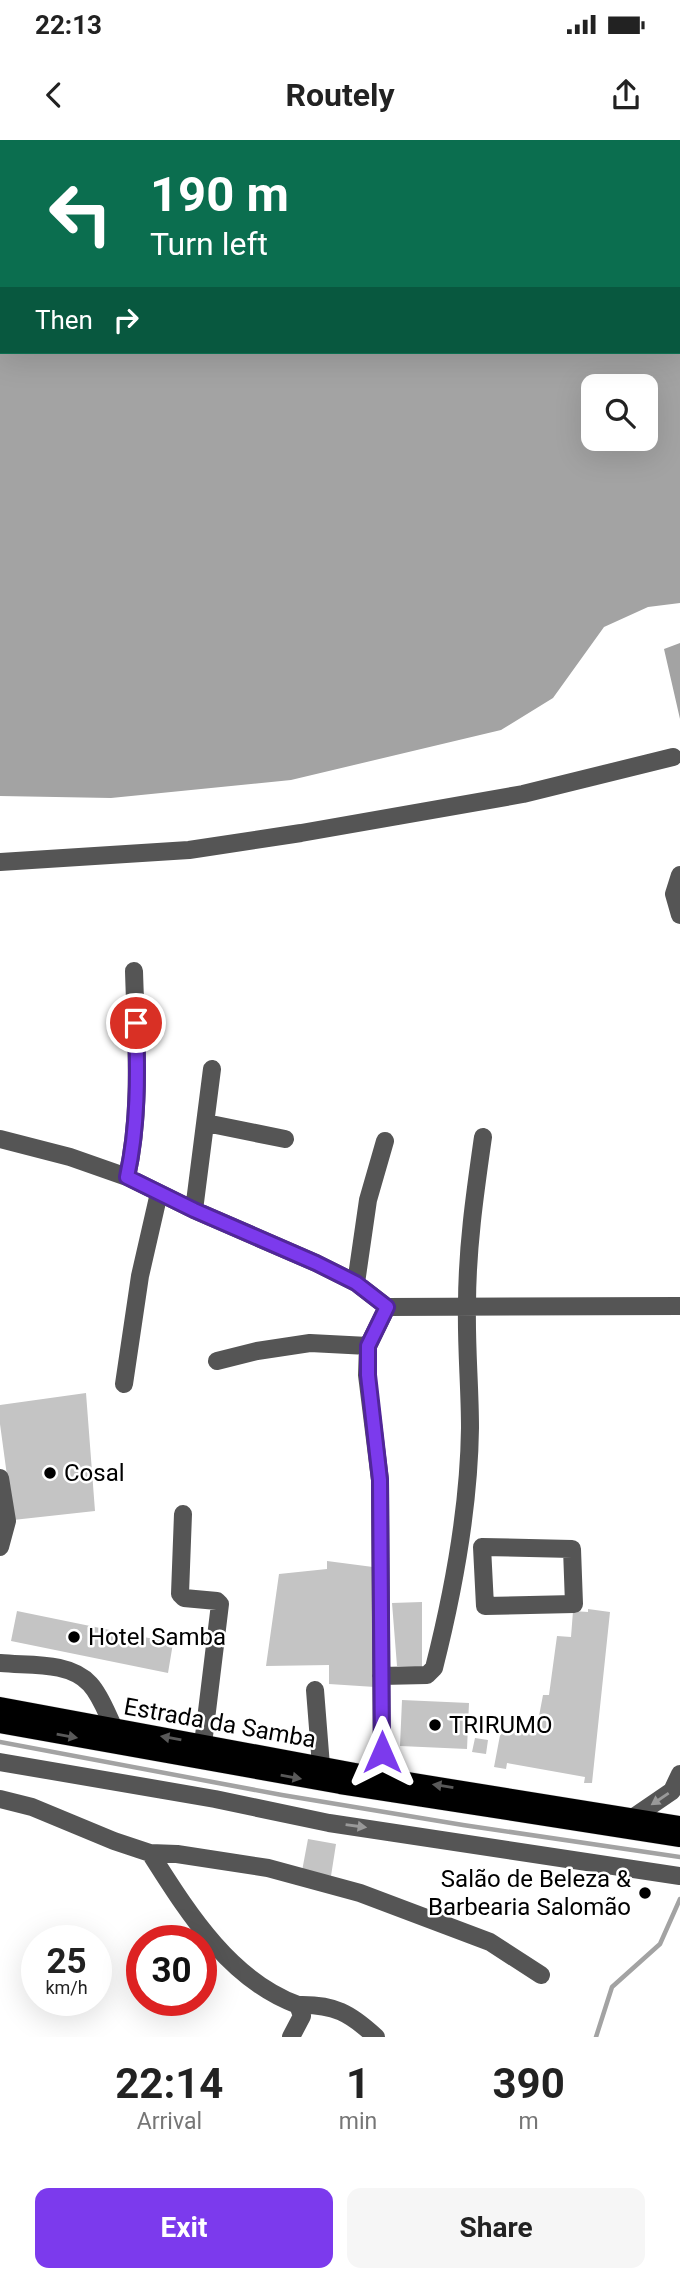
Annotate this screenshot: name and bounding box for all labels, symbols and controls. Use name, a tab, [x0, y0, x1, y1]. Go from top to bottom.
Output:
text: 22:13	[35, 10, 102, 40]
icon: back	[35, 76, 73, 114]
text: Routely	[285, 76, 395, 114]
icon: share	[607, 76, 645, 114]
text: 190 m	[150, 166, 289, 223]
icon: left	[35, 168, 126, 259]
text: Turn left	[150, 225, 268, 263]
icon: right	[107, 301, 145, 339]
text: Then	[35, 305, 93, 335]
map controls	[581, 374, 658, 451]
button: search	[581, 374, 658, 451]
pin	[106, 993, 166, 1053]
icon: arrive	[117, 1004, 155, 1042]
place label: Cosal	[64, 1459, 125, 1487]
marker: Cosal	[42, 1465, 58, 1481]
place label: Hotel Samba	[88, 1623, 226, 1651]
marker: Hotel Samba	[66, 1629, 82, 1645]
street label: Estrada da Samba	[122, 1692, 318, 1754]
place label: TRIRUMO	[449, 1711, 552, 1739]
position arrow	[345, 1715, 419, 1789]
marker: TRIRUMO	[427, 1717, 443, 1733]
one-way arrow	[56, 1731, 78, 1742]
one-way arrow	[160, 1733, 182, 1744]
one-way arrow	[280, 1771, 302, 1782]
one-way arrow	[432, 1781, 454, 1792]
one-way arrow	[651, 1792, 670, 1805]
one-way arrow	[346, 1821, 368, 1832]
place label: Salão de Beleza & Barbearia Salomão	[428, 1865, 631, 1921]
marker: Salão de Beleza & Barbearia Salomão	[637, 1885, 653, 1901]
speed limit sign: 30	[126, 1925, 217, 2016]
text: 25	[46, 1941, 87, 1982]
text: km/h	[45, 1977, 88, 1998]
text: 22:14	[115, 2059, 223, 2108]
text: 1	[346, 2059, 370, 2108]
text: 390	[492, 2059, 565, 2108]
text: Arrival	[137, 2108, 202, 2135]
text: min	[339, 2108, 377, 2135]
text: m	[519, 2108, 539, 2135]
button: Exit	[35, 2188, 333, 2268]
button: Share	[347, 2188, 645, 2268]

